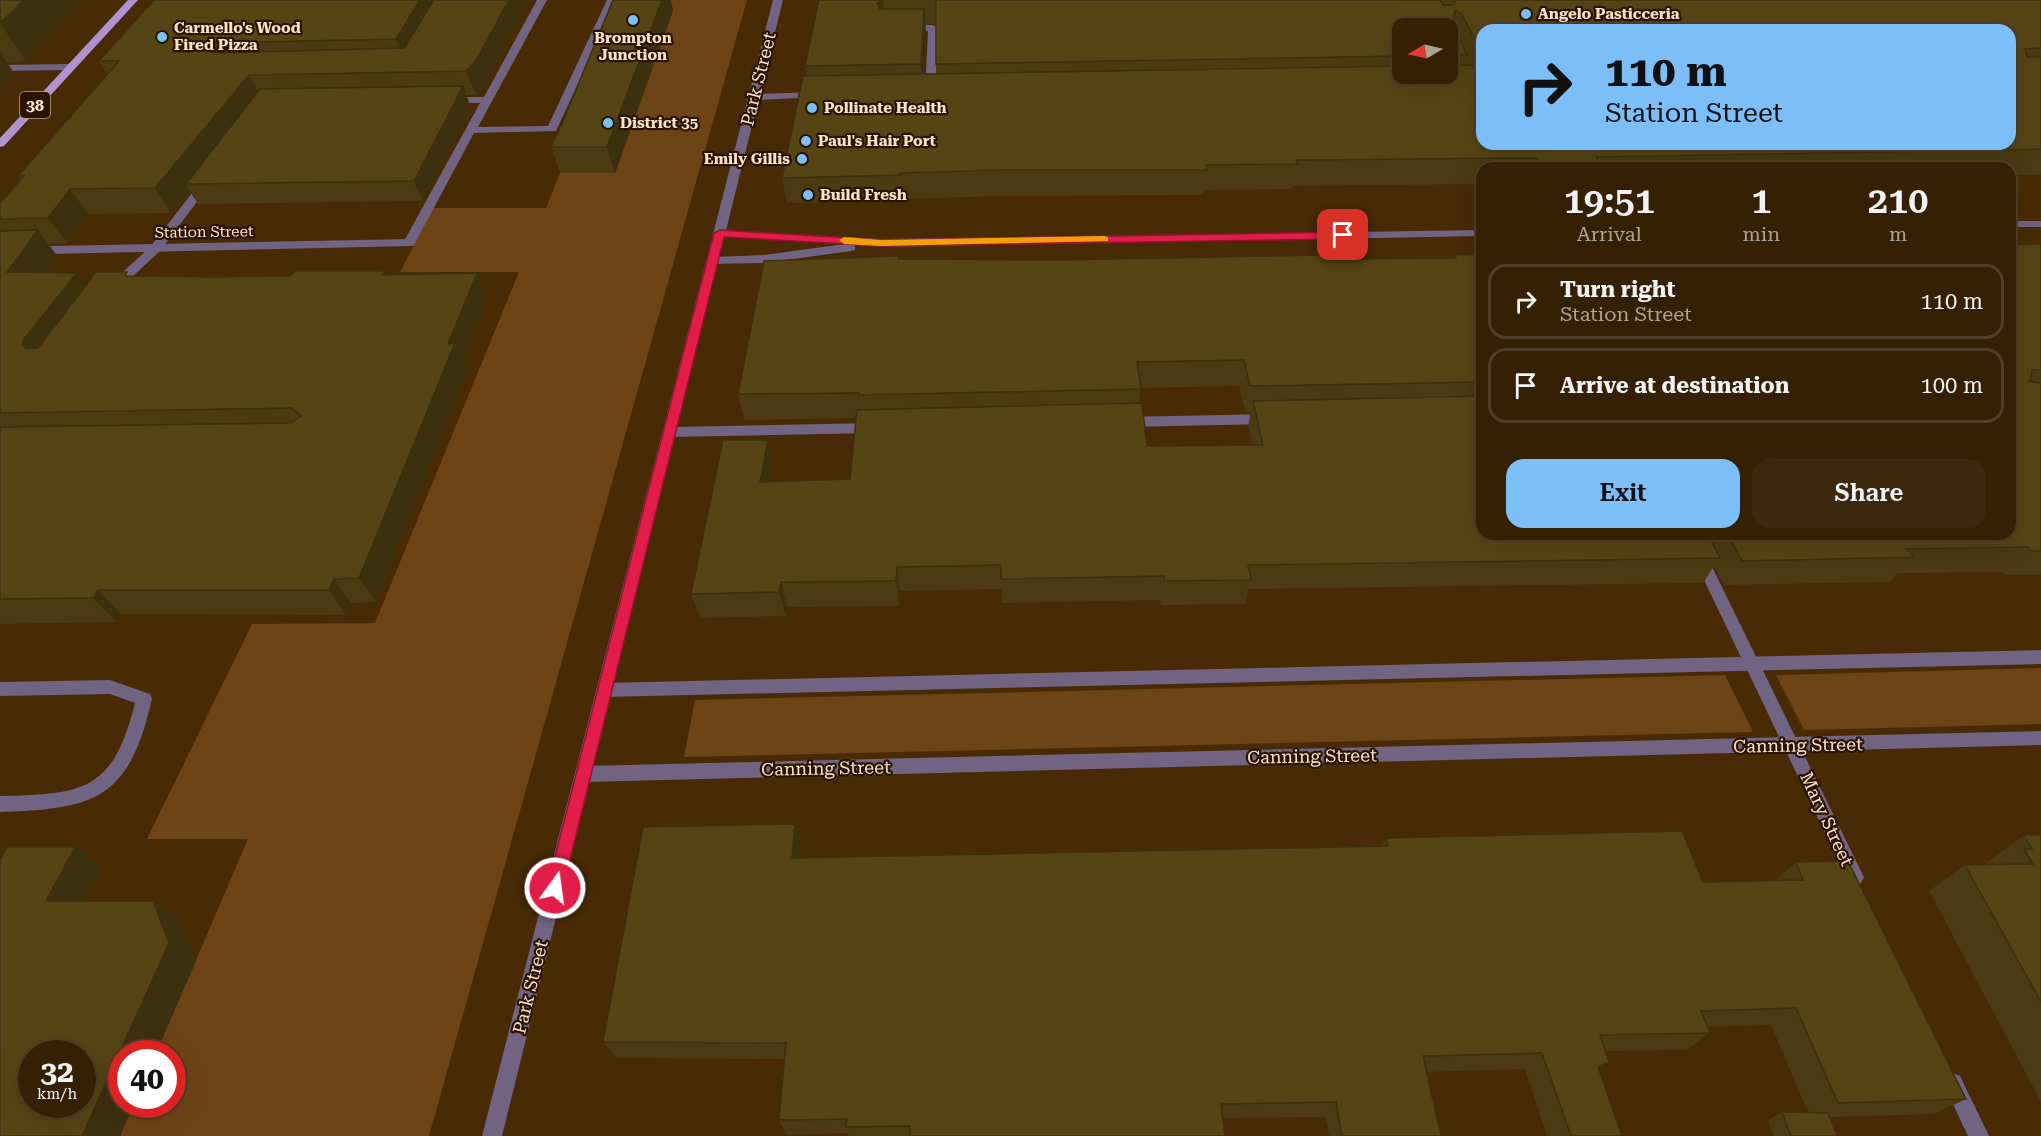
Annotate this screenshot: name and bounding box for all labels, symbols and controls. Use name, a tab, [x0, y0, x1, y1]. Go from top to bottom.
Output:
place label: Angelo Pasticceria	[1538, 5, 1680, 23]
marker: Angelo Pasticceria	[1519, 7, 1533, 21]
marker: Brompton Junction	[626, 13, 640, 27]
north arrow	[1392, 18, 1458, 84]
map controls	[1392, 18, 1458, 84]
place label: Carmello's Wood Fired Pizza	[174, 19, 301, 54]
place label: Brompton Junction	[594, 29, 672, 64]
marker: Carmello's Wood Fired Pizza	[155, 30, 169, 44]
street label: Park Street	[736, 30, 780, 128]
text: 110 m	[1605, 47, 1727, 96]
icon: right	[1506, 48, 1584, 126]
road number: 38	[20, 92, 50, 118]
text: Station Street	[1605, 97, 1783, 129]
place label: Pollinate Health	[824, 99, 947, 117]
marker: Pollinate Health	[805, 101, 819, 115]
place label: District 35	[620, 114, 698, 132]
marker: District 35	[601, 116, 615, 130]
place label: Paul's Hair Port	[818, 132, 936, 150]
marker: Paul's Hair Port	[799, 134, 813, 148]
place label: Emily Gillis	[704, 150, 790, 168]
marker: Emily Gillis	[795, 152, 809, 166]
text: 19:51	[1564, 180, 1655, 222]
text: 1	[1751, 180, 1771, 222]
text: 210	[1868, 180, 1928, 222]
place label: Build Fresh	[820, 186, 907, 204]
marker: Build Fresh	[801, 188, 815, 202]
pin	[1317, 209, 1368, 260]
icon: arrive	[1326, 218, 1359, 251]
street label: Station Street	[154, 222, 254, 242]
text: Arrival	[1577, 222, 1642, 246]
text: min	[1743, 222, 1780, 246]
text: m	[1889, 222, 1907, 246]
text: Turn right	[1560, 277, 1675, 302]
icon: right	[1509, 285, 1542, 318]
text: 110 m	[1920, 289, 1983, 314]
text: Station Street	[1560, 302, 1692, 326]
icon: arrive	[1509, 369, 1542, 402]
text: Arrive at destination	[1560, 373, 1789, 398]
text: 100 m	[1920, 373, 1983, 398]
button: Exit	[1506, 459, 1740, 528]
button: Share	[1752, 459, 1986, 528]
street label: Canning Street	[1733, 733, 1863, 757]
street label: Canning Street	[1247, 744, 1377, 768]
street label: Canning Street	[761, 756, 891, 780]
street label: Mary Street	[1796, 769, 1858, 870]
position arrow	[523, 856, 587, 920]
street label: Park Street	[508, 938, 552, 1036]
speed limit sign: 40	[108, 1040, 186, 1118]
text: 32	[40, 1054, 74, 1089]
text: km/h	[37, 1085, 77, 1103]

